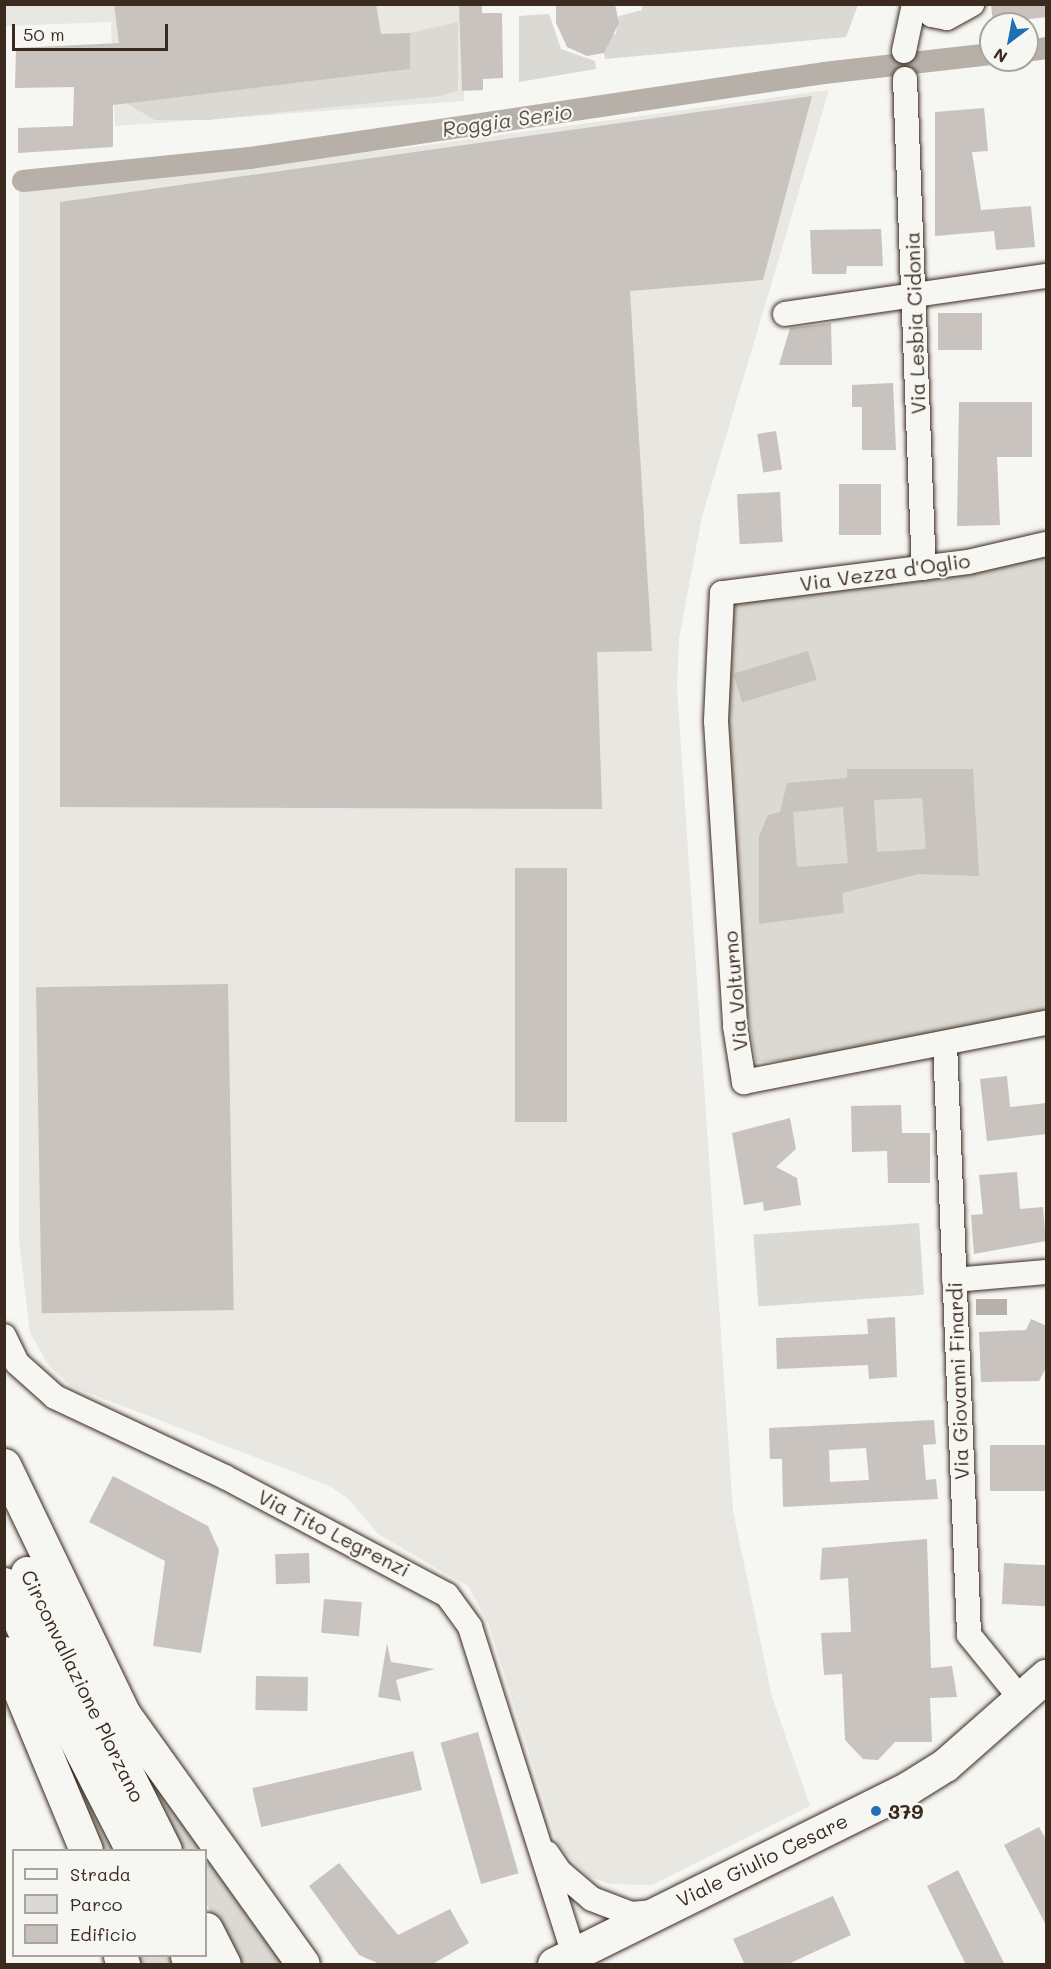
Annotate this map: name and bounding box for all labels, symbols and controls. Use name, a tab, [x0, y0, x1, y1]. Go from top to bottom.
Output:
scale bar	[15, 12, 171, 50]
north arrow	[979, 12, 1039, 72]
text: 50 m	[23, 22, 65, 46]
text: N	[990, 44, 1011, 68]
water label: Roggia Serio	[441, 98, 573, 142]
street label: Via Lesbia Cidonia	[900, 231, 930, 415]
street label: Via Vezza d'Oglio	[798, 548, 972, 596]
street label: Via Volturno	[718, 930, 752, 1052]
street label: Via Giovanni Finardi	[943, 1282, 973, 1480]
street label: Via Tito Legrenzi	[254, 1484, 414, 1582]
street label: Circonvallazione Plorzano	[16, 1566, 150, 1806]
place label: 379	[888, 1799, 923, 1823]
marker: 379	[869, 1804, 883, 1818]
street label: Viale Giulio Cesare	[672, 1808, 852, 1912]
legend	[12, 1849, 207, 1957]
text: Strada	[70, 1862, 131, 1886]
text: Parco	[70, 1892, 123, 1916]
text: Edificio	[70, 1922, 137, 1946]

